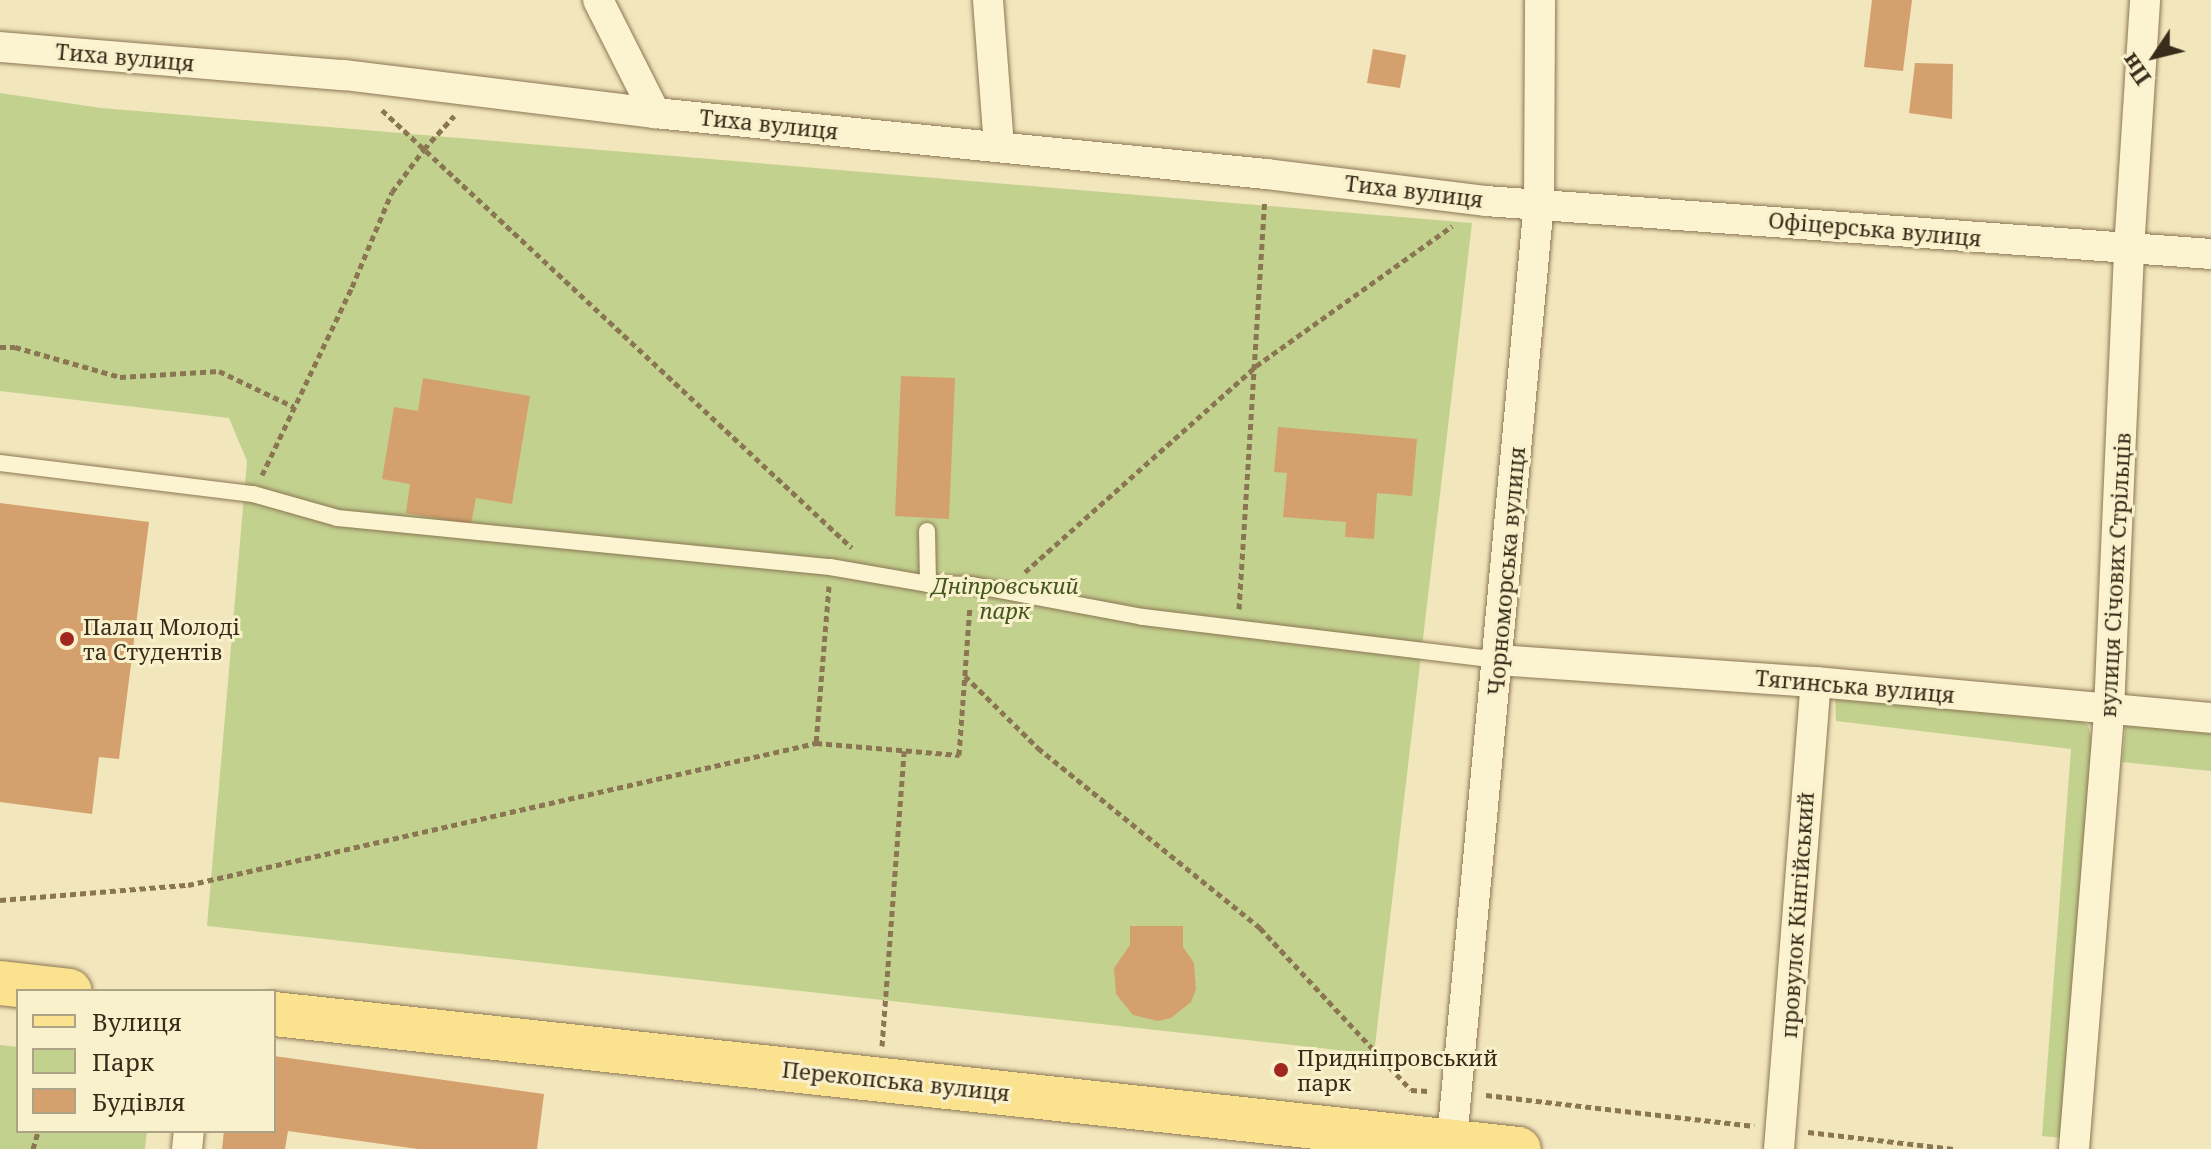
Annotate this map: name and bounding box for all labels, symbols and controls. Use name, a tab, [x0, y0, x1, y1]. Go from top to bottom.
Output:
north arrow	[2115, 16, 2195, 96]
street label: Тиха вулиця	[54, 38, 196, 76]
text: Пн	[2114, 48, 2157, 92]
street label: Тиха вулиця	[698, 104, 840, 144]
street label: Тиха вулиця	[1343, 169, 1485, 213]
street label: Офіцерська вулиця	[1767, 207, 1983, 251]
street label: вулиця Січових Стрільців	[2094, 432, 2136, 718]
street label: Чорноморська вулиця	[1482, 445, 1530, 697]
park label: Дніпровський парк	[931, 572, 1079, 624]
place label: Палац Молоді та Студентів	[83, 613, 240, 664]
marker: Палац Молоді та Студентів	[58, 630, 76, 648]
street label: Тягинська вулиця	[1754, 664, 1956, 708]
street label: провулок Кінгійський	[1775, 791, 1819, 1039]
legend	[16, 989, 276, 1133]
text: Вулиця	[92, 1005, 182, 1038]
place label: Придніпровський парк	[1297, 1044, 1498, 1096]
text: Парк	[92, 1045, 154, 1078]
street label: Перекопська вулиця	[781, 1056, 1011, 1106]
marker: Придніпровський парк	[1272, 1061, 1290, 1079]
text: Будівля	[92, 1085, 186, 1118]

